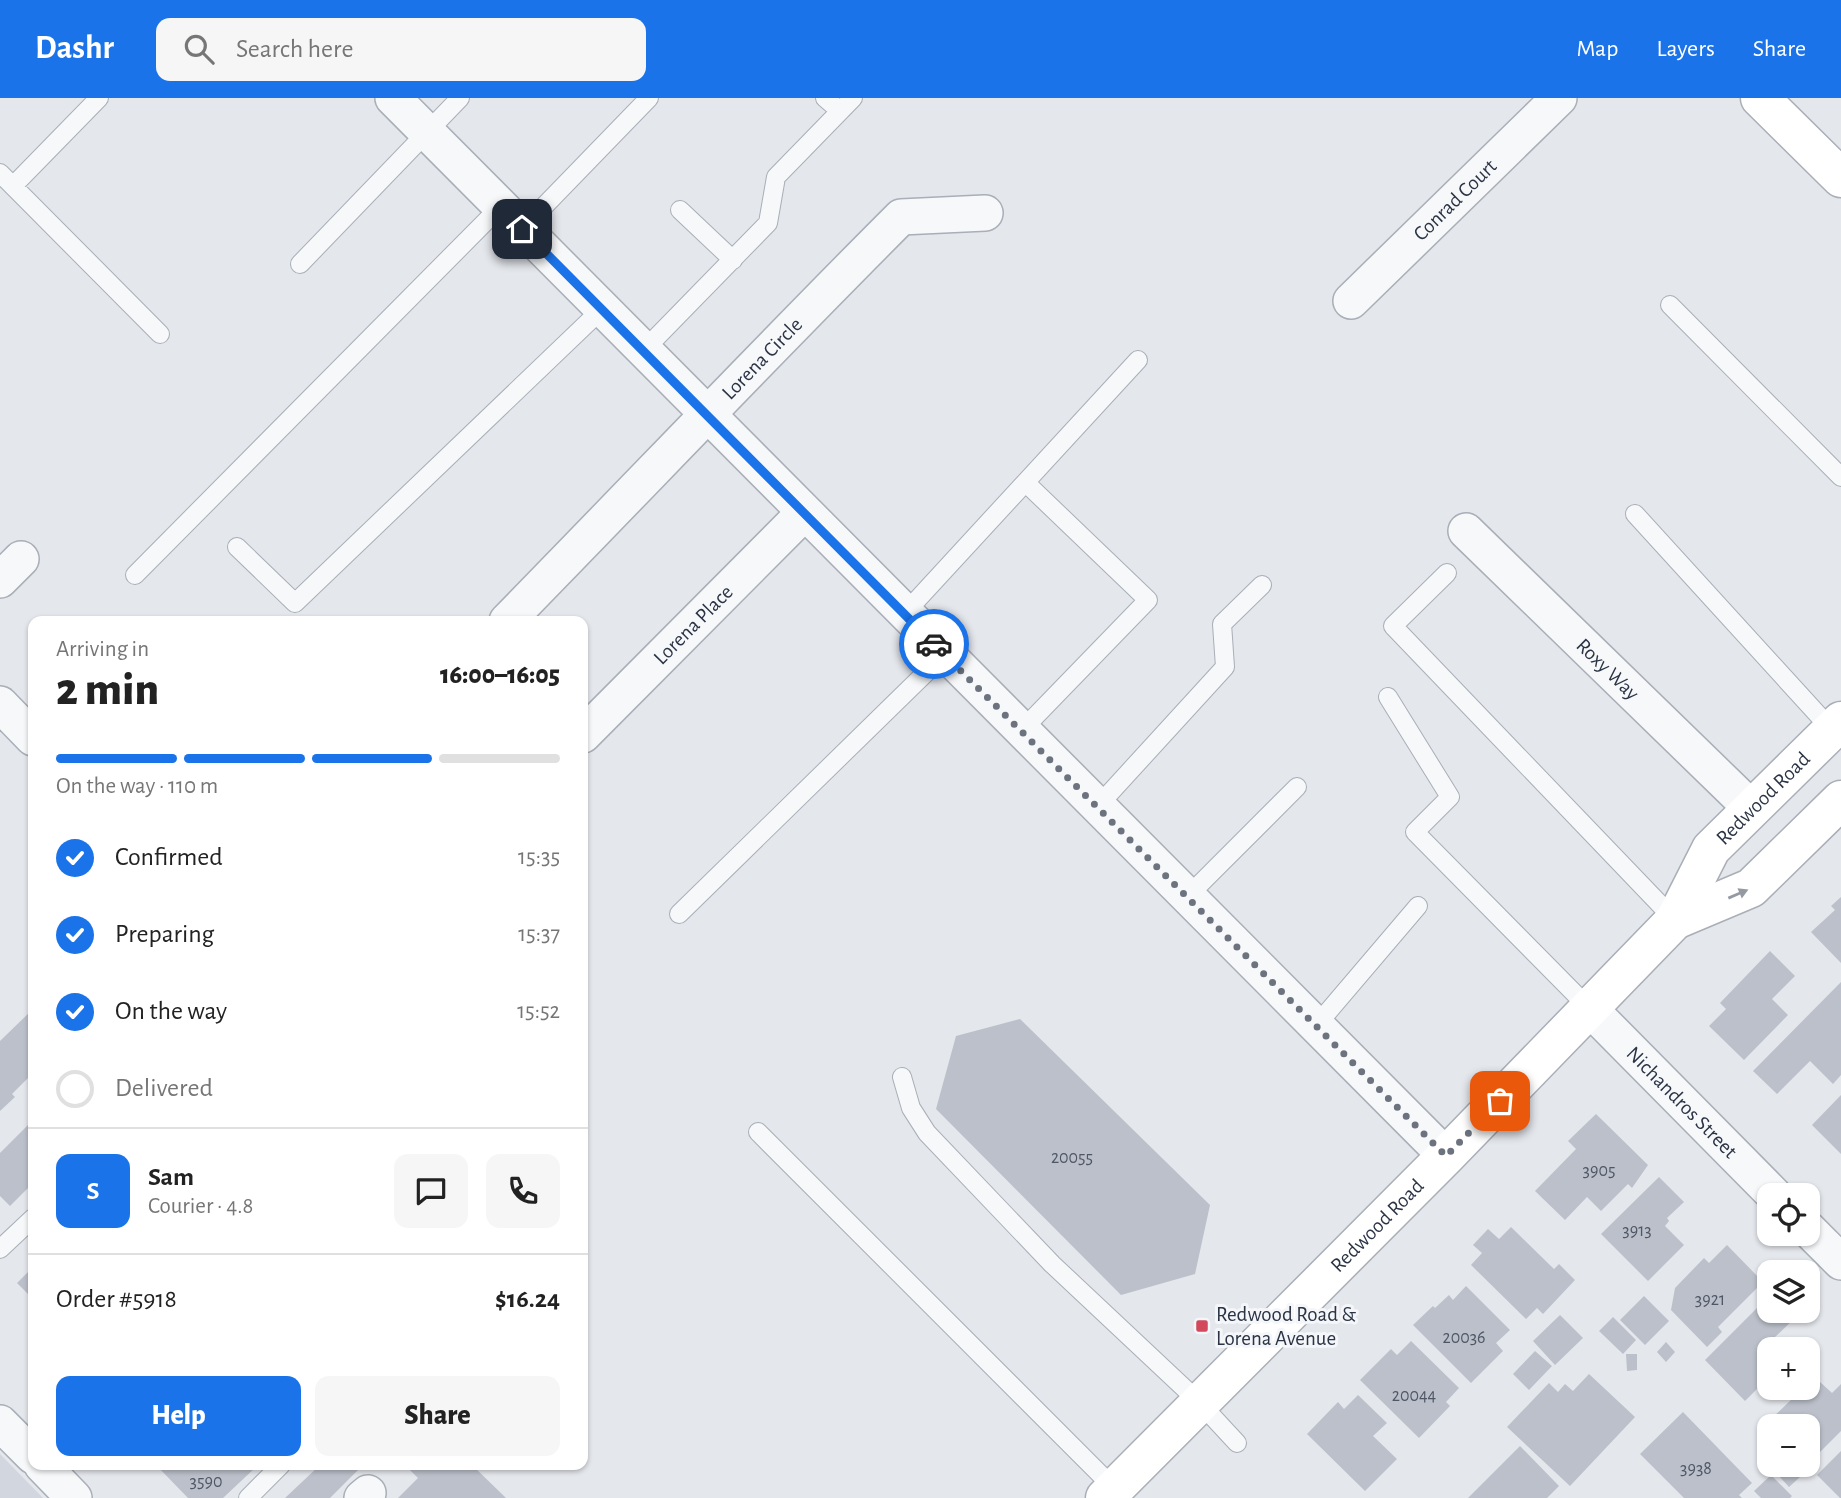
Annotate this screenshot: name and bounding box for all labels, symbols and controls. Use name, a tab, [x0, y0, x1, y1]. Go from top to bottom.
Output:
search box	[156, 18, 646, 81]
icon: search	[180, 30, 218, 68]
text: Dashr	[35, 32, 114, 65]
text: Search here	[236, 36, 353, 62]
text: Map	[1576, 37, 1618, 61]
text: Layers	[1656, 37, 1715, 61]
text: Share	[1753, 37, 1806, 61]
street label: Conrad Court	[1410, 155, 1501, 245]
pin	[492, 199, 552, 259]
icon: home	[503, 210, 541, 248]
street label: Lorena Circle	[718, 314, 806, 404]
street label: Lorena Place	[650, 581, 737, 669]
courier	[899, 609, 969, 679]
icon: car	[915, 625, 953, 663]
street label: Roxy Way	[1572, 634, 1643, 704]
text: Arriving in	[56, 638, 149, 661]
text: 16:00–16:05	[440, 662, 560, 688]
text: 2 min	[56, 667, 159, 713]
street label: Redwood Road	[1712, 748, 1814, 849]
text: On the way · 110 m	[56, 775, 218, 798]
icon: check	[56, 839, 94, 877]
text: Confirmed	[115, 844, 223, 870]
text: 15:35	[518, 846, 560, 869]
one-way arrow	[1728, 888, 1749, 899]
icon: check	[56, 916, 94, 954]
text: Preparing	[115, 921, 214, 947]
text: 15:37	[518, 923, 560, 946]
icon: check	[56, 993, 94, 1031]
text: On the way	[115, 998, 227, 1024]
text: 15:52	[517, 1000, 560, 1023]
street label: Nichandros Street	[1622, 1043, 1741, 1163]
pin	[1470, 1071, 1530, 1131]
text: Delivered	[115, 1075, 213, 1101]
icon: bag	[1481, 1082, 1519, 1120]
house number: 20055	[1051, 1149, 1093, 1167]
button: chat	[394, 1154, 468, 1228]
button: phone	[486, 1154, 560, 1228]
house number: 3905	[1583, 1162, 1615, 1180]
text: Sam	[148, 1164, 194, 1190]
street label: Redwood Road	[1327, 1175, 1428, 1276]
text: S	[87, 1178, 99, 1204]
map controls	[1757, 1183, 1820, 1477]
button: locate	[1757, 1183, 1820, 1246]
text: Courier · 4.8	[148, 1195, 253, 1218]
house number: 3913	[1622, 1222, 1652, 1240]
button: layers	[1757, 1260, 1820, 1323]
text: Order #5918	[56, 1286, 177, 1312]
text: $16.24	[495, 1286, 560, 1312]
house number: 3921	[1695, 1291, 1725, 1309]
place label: Redwood Road & Lorena Avenue	[1216, 1304, 1356, 1349]
marker: Redwood Road & Lorena Avenue	[1194, 1318, 1210, 1334]
house number: 20036	[1442, 1329, 1486, 1347]
button: +	[1757, 1337, 1820, 1400]
button: Help	[56, 1376, 301, 1456]
button: Share	[315, 1376, 560, 1456]
house number: 20044	[1392, 1387, 1437, 1405]
button: −	[1757, 1414, 1820, 1477]
house number: 3938	[1680, 1460, 1712, 1478]
house number: 3590	[190, 1473, 222, 1491]

